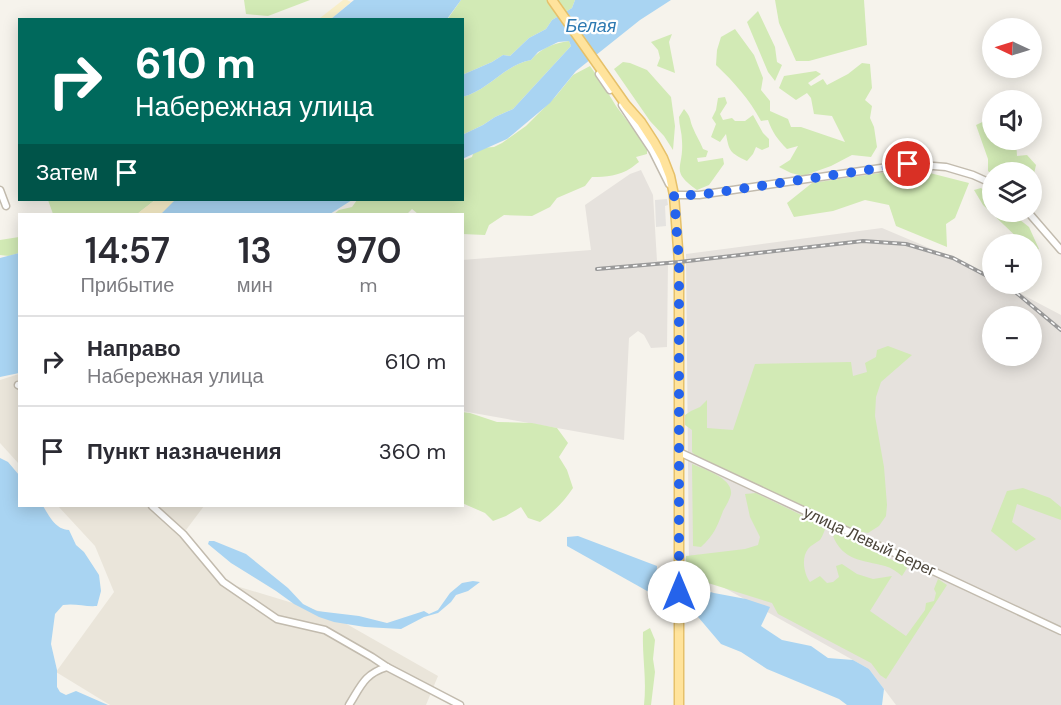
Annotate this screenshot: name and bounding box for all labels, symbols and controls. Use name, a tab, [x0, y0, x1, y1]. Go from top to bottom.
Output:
water label: Белая	[566, 14, 617, 38]
north arrow	[982, 18, 1042, 78]
map controls	[982, 18, 1042, 366]
text: 610 m	[135, 36, 256, 91]
icon: right	[36, 42, 114, 120]
text: Набережная улица	[135, 89, 373, 124]
button: sound	[982, 90, 1042, 150]
pin	[882, 138, 933, 189]
icon: arrive	[891, 147, 924, 180]
icon: arrive	[110, 156, 143, 189]
text: Затем	[36, 158, 98, 187]
button: layers	[982, 162, 1042, 222]
text: 14:57	[85, 227, 170, 274]
text: 13	[238, 227, 272, 274]
text: 970	[335, 227, 402, 274]
button: +	[982, 234, 1042, 294]
text: Прибытие	[80, 272, 174, 298]
text: мин	[237, 272, 273, 298]
text: m	[359, 272, 377, 298]
button: −	[982, 306, 1042, 366]
text: Направо	[87, 334, 181, 363]
icon: right	[36, 345, 69, 378]
text: 610 m	[385, 347, 446, 376]
text: Набережная улица	[87, 363, 264, 389]
icon: arrive	[36, 435, 69, 468]
text: Пункт назначения	[87, 437, 282, 466]
text: 360 m	[379, 437, 446, 466]
street label: улица Левый Берег	[800, 502, 940, 581]
position arrow	[647, 560, 711, 624]

